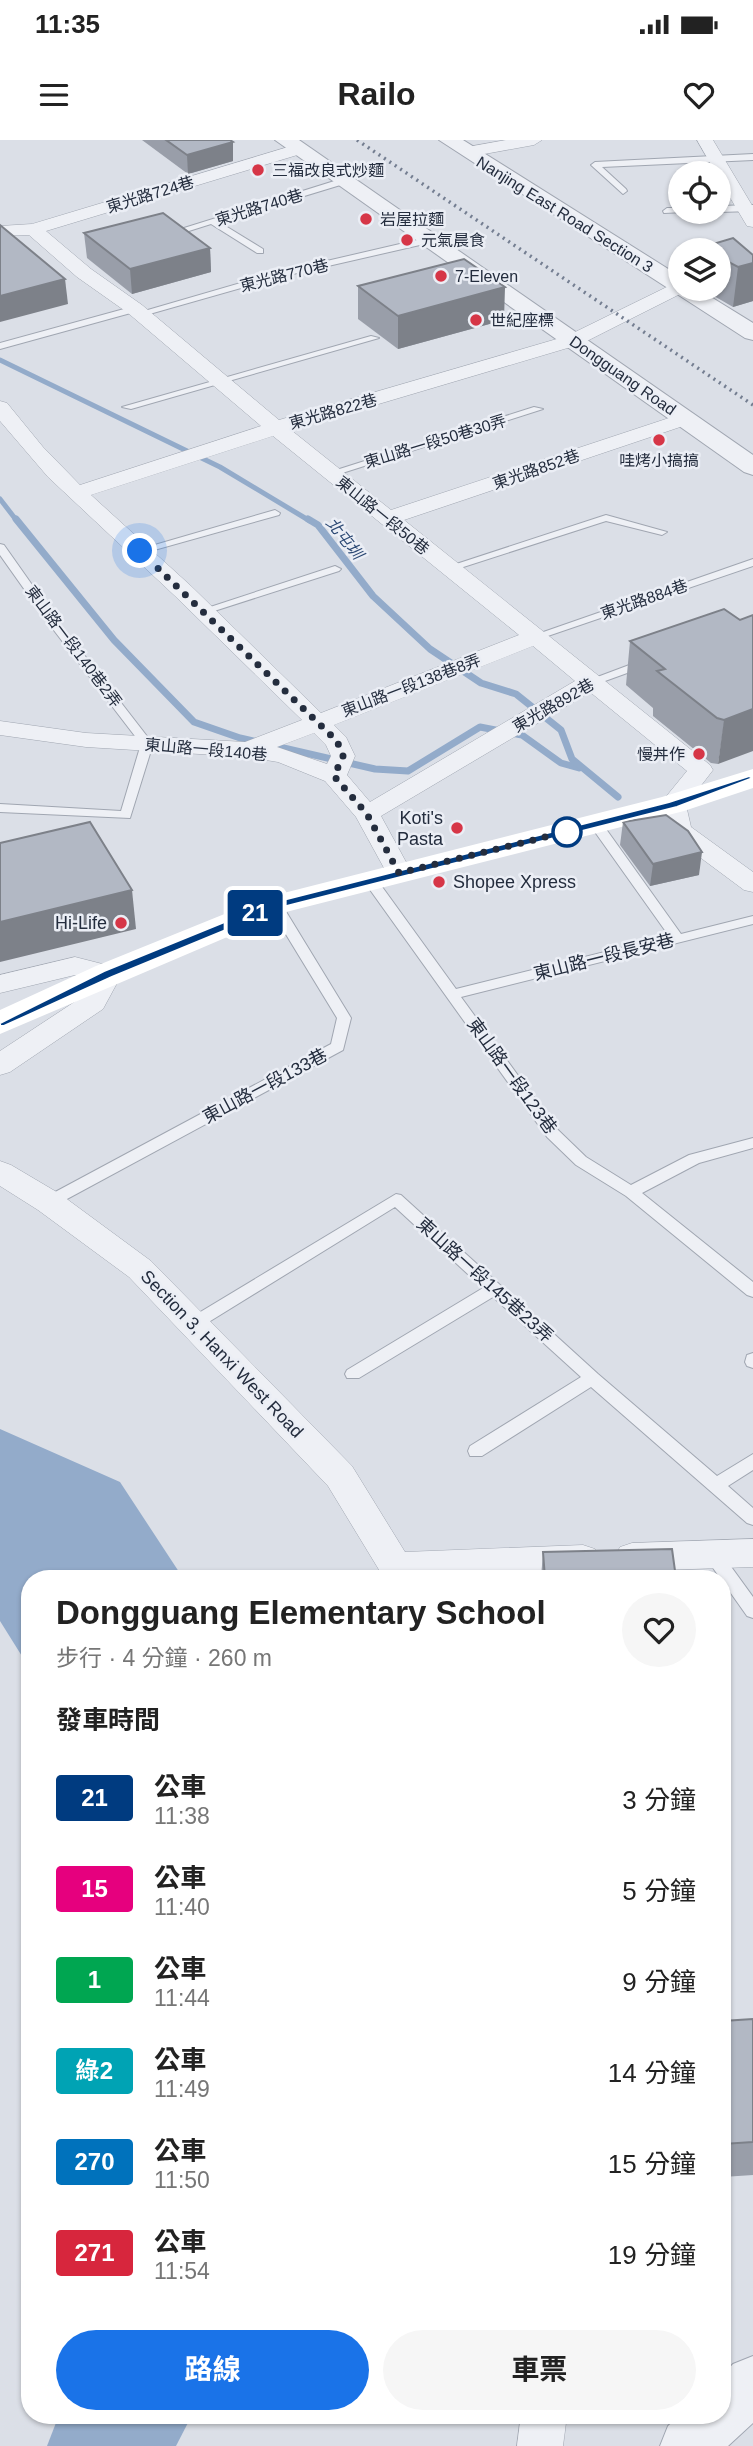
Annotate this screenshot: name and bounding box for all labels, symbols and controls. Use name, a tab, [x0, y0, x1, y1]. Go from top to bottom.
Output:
text: 11:35	[35, 9, 100, 39]
icon: menu	[35, 76, 73, 114]
text: Railo	[337, 76, 416, 112]
icon: heart	[680, 76, 718, 114]
street label: Nanjing East Road Section 3	[473, 153, 656, 276]
map controls	[668, 161, 731, 301]
button: locate	[668, 161, 731, 224]
marker: 三福改良式炒麵	[250, 162, 266, 178]
place label: 三福改良式炒麵	[272, 162, 384, 179]
street label: 東光路724巷	[104, 173, 196, 216]
street label: 東光路740巷	[213, 186, 305, 229]
marker: 岩屋拉麵	[358, 211, 374, 227]
place label: 岩屋拉麵	[380, 211, 444, 228]
marker: 元氣晨食	[399, 232, 415, 248]
place label: 元氣晨食	[421, 232, 485, 249]
button: layers	[668, 238, 731, 301]
street label: 東光路770巷	[238, 256, 330, 295]
marker: 7-Eleven	[433, 268, 449, 284]
place label: 7-Eleven	[455, 268, 518, 285]
marker: 世紀座標	[468, 312, 484, 328]
place label: 世紀座標	[490, 312, 554, 329]
street label: Dongguang Road	[566, 332, 679, 418]
street label: 東光路822巷	[287, 391, 379, 432]
street label: 東山路一段50巷30弄	[362, 412, 508, 471]
marker: 哇烤小搞搞	[651, 432, 667, 448]
street label: 東光路852巷	[491, 447, 582, 492]
place label: 哇烤小搞搞	[619, 452, 699, 469]
street label: 東山路一段50巷	[333, 473, 432, 558]
water label: 北屯圳	[323, 514, 368, 564]
your location	[122, 533, 157, 568]
street label: 東光路884巷	[599, 577, 690, 622]
street label: 東山路一段140巷2弄	[22, 582, 125, 710]
street label: 東山路一段138巷8弄	[339, 651, 483, 720]
street label: 東光路892巷	[510, 675, 597, 735]
street label: 東山路一段140巷	[144, 736, 268, 763]
place label: 慢丼作	[637, 746, 685, 763]
marker: 慢丼作	[691, 746, 707, 762]
place label: Koti's Pasta	[397, 808, 444, 849]
unlabelled marker	[552, 817, 582, 847]
marker: Koti's Pasta	[449, 820, 465, 836]
place label: Shopee Xpress	[453, 872, 576, 892]
marker: Shopee Xpress	[431, 874, 447, 890]
line badge: 21	[224, 890, 286, 936]
text: 21	[242, 899, 268, 926]
place label: Hi-Life	[55, 913, 107, 933]
marker: Hi-Life	[113, 915, 129, 931]
street label: 東山路一段長安巷	[532, 930, 676, 984]
street label: 東山路一段123巷	[463, 1014, 561, 1138]
street label: 東山路一段133巷	[199, 1045, 331, 1127]
street label: 東山路一段145巷23弄	[413, 1214, 557, 1346]
street label: Section 3, Hanxi West Road	[137, 1266, 307, 1442]
button: heart	[622, 1593, 696, 1667]
text: Dongguang Elementary School	[56, 1594, 546, 1631]
text: 步行 · 4 分鐘 · 260 m	[56, 1645, 272, 1671]
text: 發車時間	[56, 1705, 160, 1735]
text: 公車	[154, 1772, 206, 1802]
text: 21	[81, 1784, 108, 1811]
text: 3 分鐘	[622, 1785, 696, 1815]
text: 11:38	[154, 1803, 210, 1829]
text: 公車	[154, 1863, 206, 1893]
text: 15	[81, 1875, 108, 1902]
text: 5 分鐘	[622, 1876, 696, 1906]
text: 11:40	[154, 1894, 210, 1920]
text: 公車	[154, 1954, 206, 1984]
text: 1	[88, 1966, 101, 1993]
text: 9 分鐘	[622, 1967, 696, 1997]
text: 11:44	[154, 1985, 210, 2011]
text: 公車	[154, 2045, 206, 2075]
text: 綠2	[76, 2057, 113, 2084]
text: 14 分鐘	[608, 2058, 696, 2088]
text: 11:49	[154, 2076, 210, 2102]
text: 公車	[154, 2136, 206, 2166]
text: 270	[74, 2148, 115, 2175]
text: 15 分鐘	[608, 2149, 696, 2179]
text: 11:50	[154, 2167, 210, 2193]
text: 公車	[154, 2227, 206, 2257]
text: 271	[74, 2239, 115, 2266]
text: 19 分鐘	[608, 2240, 696, 2270]
text: 11:54	[154, 2258, 210, 2284]
button: 路線	[56, 2330, 369, 2410]
button: 車票	[383, 2330, 696, 2410]

